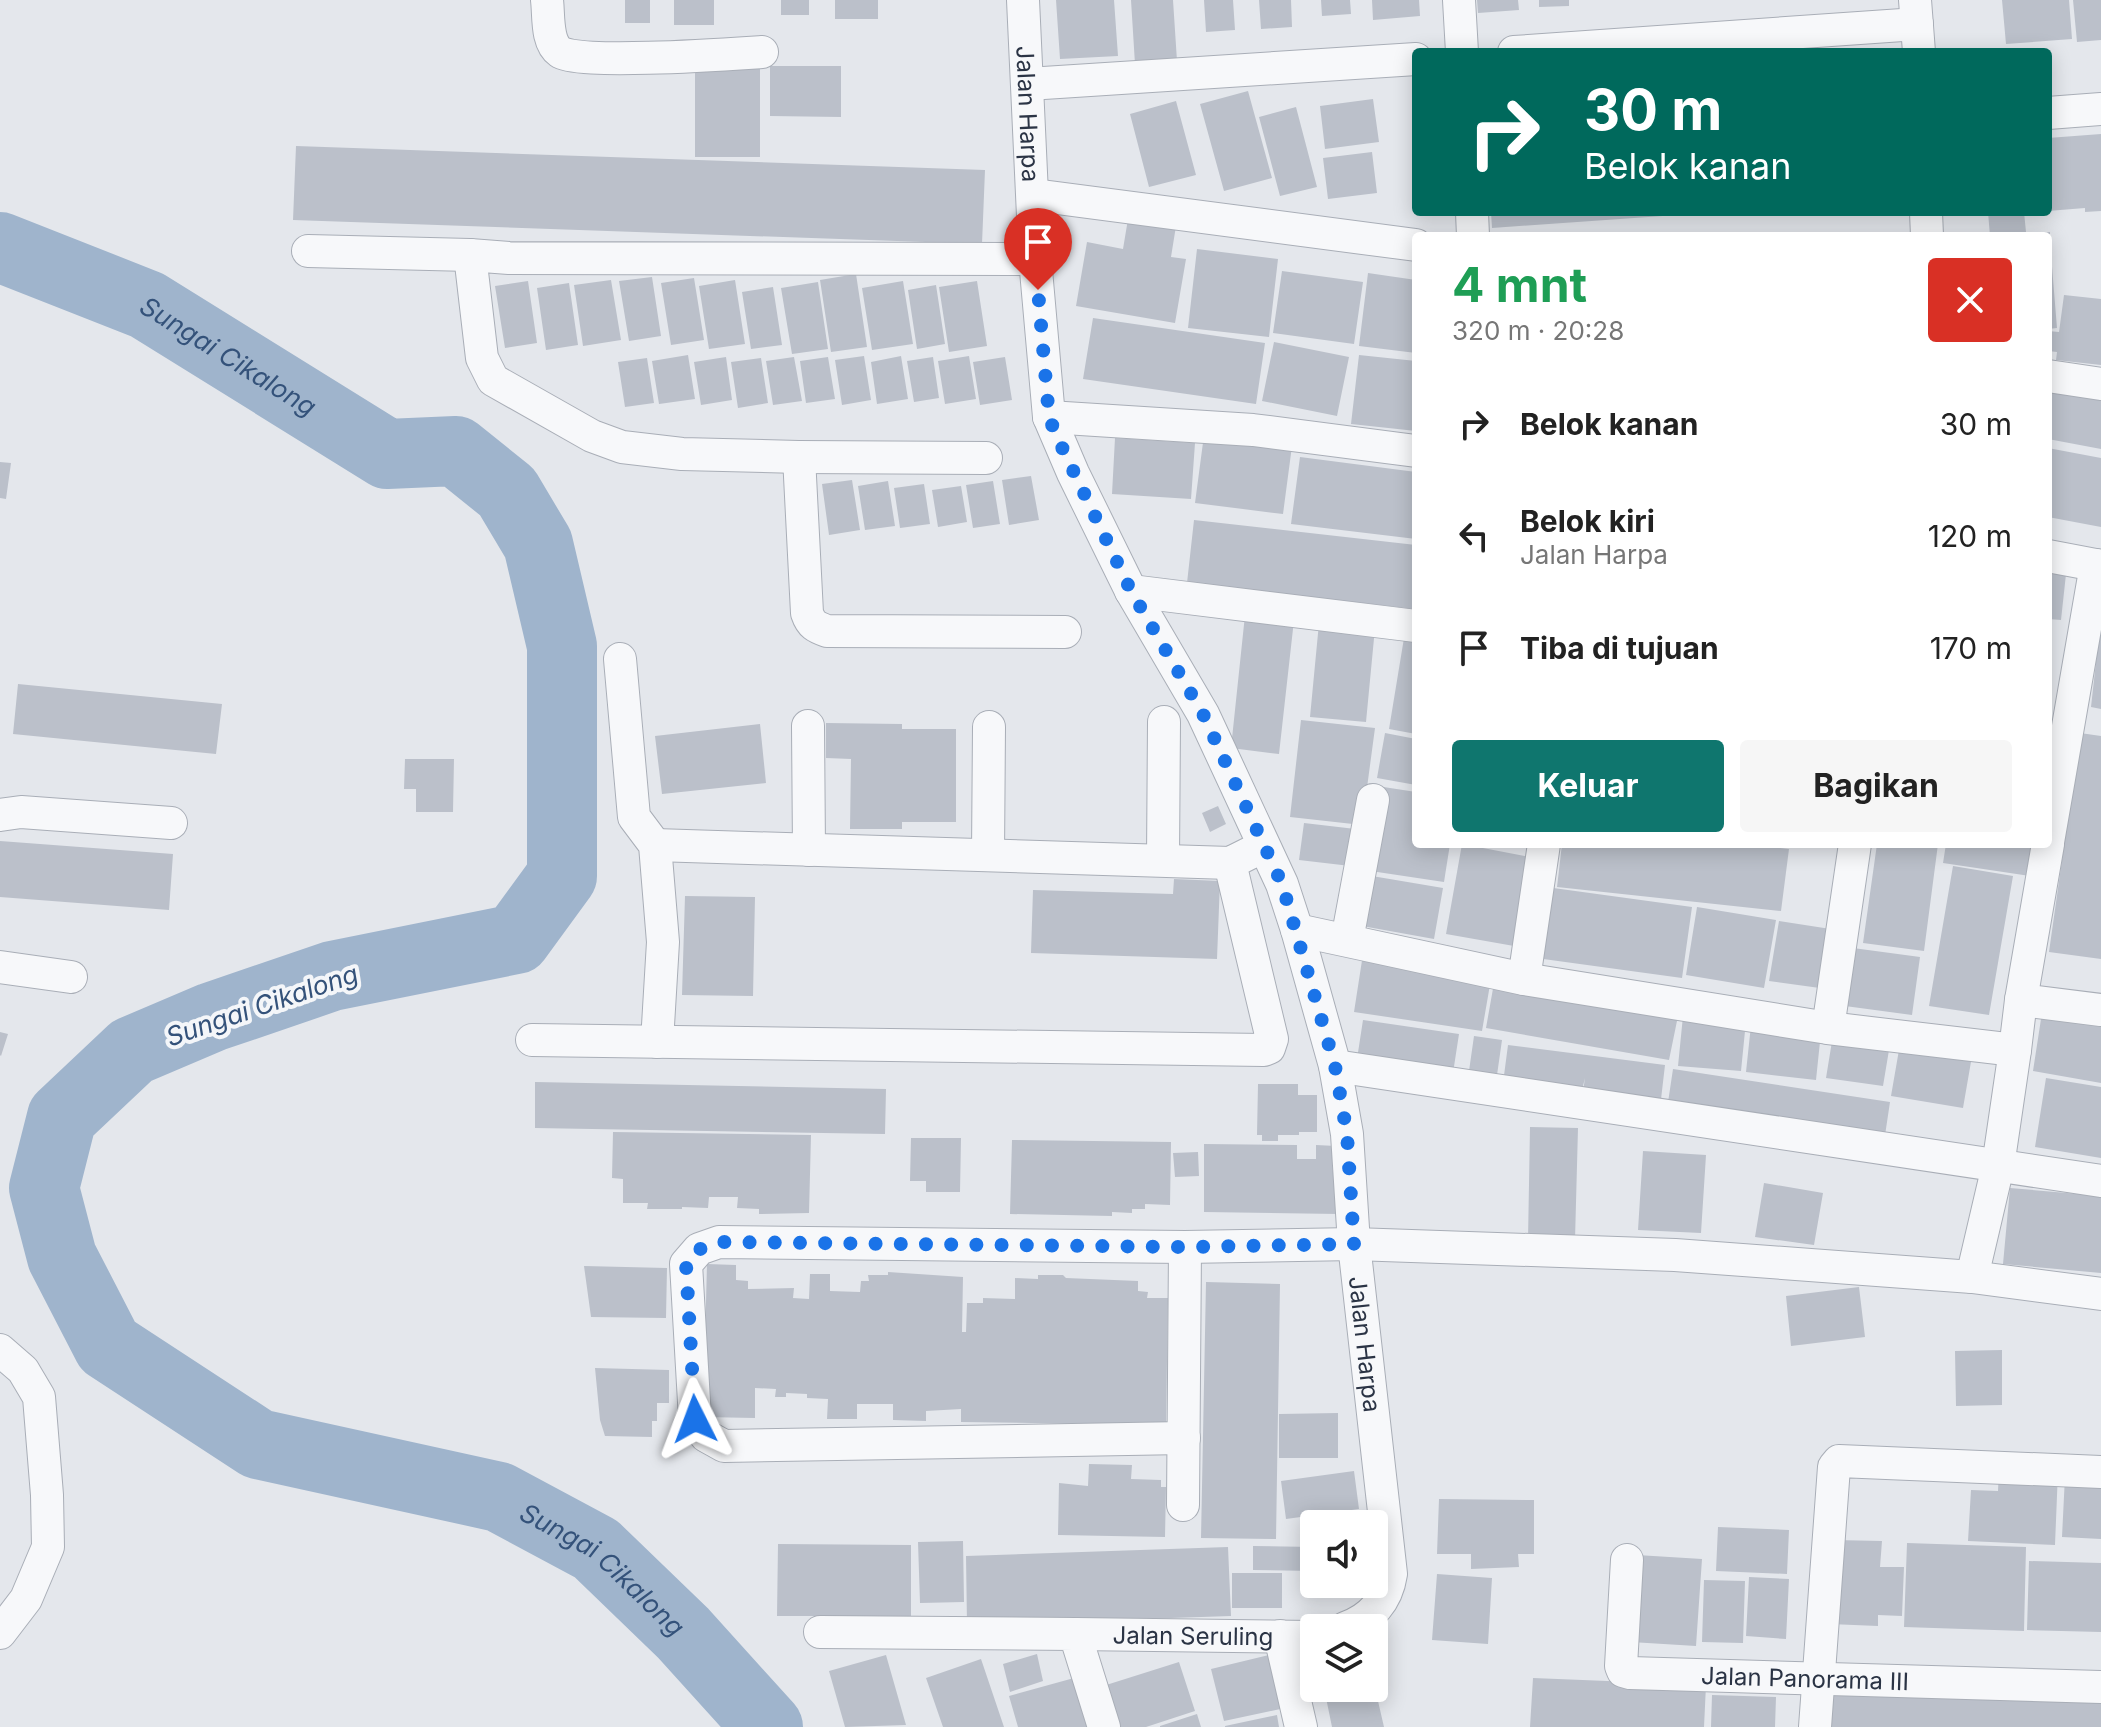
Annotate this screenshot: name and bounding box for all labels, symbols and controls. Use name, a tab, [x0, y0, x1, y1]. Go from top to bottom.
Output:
street label: Jalan Harpa	[1011, 45, 1046, 183]
text: 30 m	[1584, 76, 1722, 144]
icon: right	[1452, 80, 1556, 184]
text: Belok kanan	[1584, 144, 1791, 188]
pin	[1004, 208, 1072, 290]
icon: arrive	[1016, 220, 1060, 264]
text: 4 mnt	[1452, 255, 1587, 314]
button: close	[1928, 258, 2012, 342]
water label: Sungai Cikalong	[135, 289, 322, 422]
text: 320 m · 20:28	[1452, 315, 1624, 346]
icon: right	[1452, 402, 1496, 446]
text: Belok kanan	[1520, 406, 1698, 442]
text: 30 m	[1940, 406, 2012, 442]
text: Belok kiri	[1520, 503, 1655, 539]
icon: left	[1452, 514, 1496, 558]
text: 120 m	[1928, 518, 2012, 554]
text: Jalan Harpa	[1520, 539, 1668, 570]
icon: arrive	[1452, 626, 1496, 670]
text: Tiba di tujuan	[1520, 630, 1719, 666]
text: 170 m	[1930, 630, 2012, 666]
button: Keluar	[1452, 740, 1724, 832]
button: Bagikan	[1740, 740, 2012, 832]
water label: Sungai Cikalong	[162, 958, 362, 1052]
street label: Jalan Harpa	[1343, 1275, 1387, 1414]
position arrow	[653, 1377, 737, 1461]
water label: Sungai Cikalong	[515, 1496, 692, 1642]
map controls	[1300, 1510, 1388, 1702]
button: sound	[1300, 1510, 1388, 1598]
button: layers	[1300, 1614, 1388, 1702]
street label: Jalan Seruling	[1113, 1620, 1273, 1651]
street label: Jalan Panorama III	[1701, 1661, 1909, 1696]

